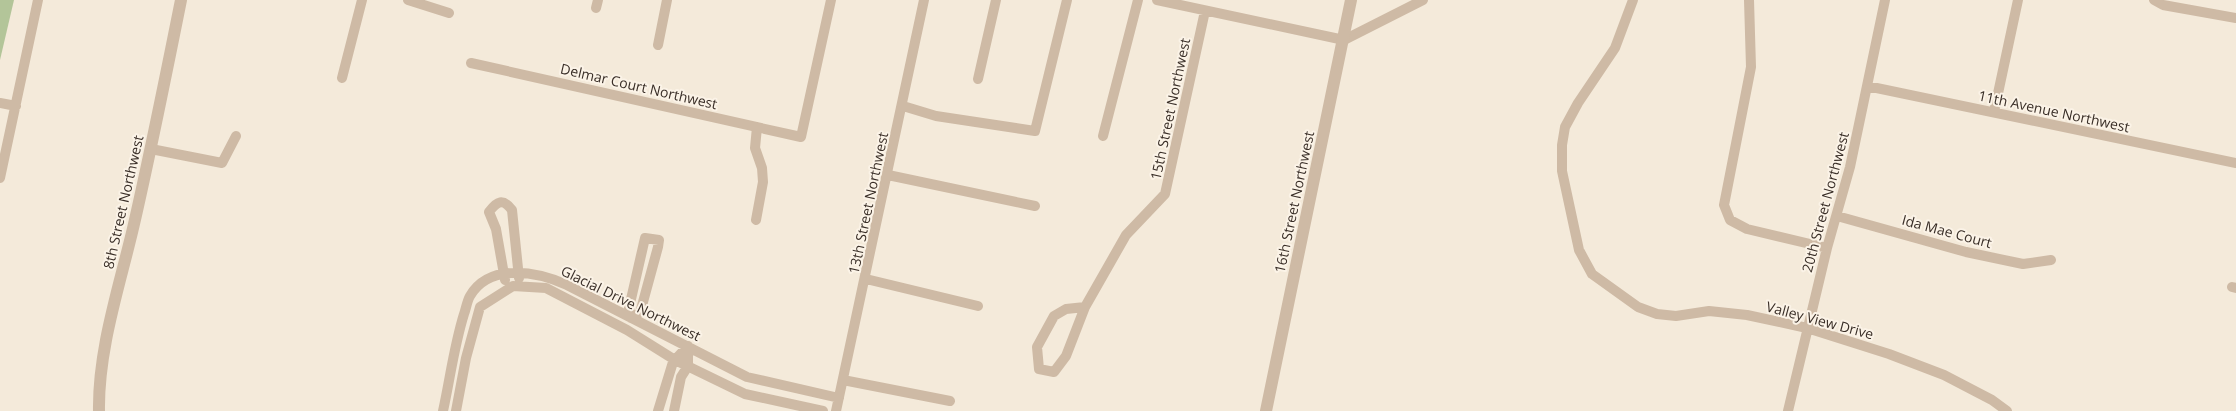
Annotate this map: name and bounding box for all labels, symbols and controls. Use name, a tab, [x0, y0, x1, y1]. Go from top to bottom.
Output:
street label: 15th Street Northwest	[1146, 36, 1194, 182]
street label: Delmar Court Northwest	[559, 59, 719, 113]
street label: 11th Avenue Northwest	[1977, 86, 2131, 136]
street label: 16th Street Northwest	[1270, 129, 1318, 275]
street label: 13th Street Northwest	[844, 130, 892, 276]
street label: 20th Street Northwest	[1797, 130, 1853, 274]
street label: 8th Street Northwest	[98, 133, 148, 271]
street label: Ida Mae Court	[1900, 210, 1994, 252]
street label: Glacial Drive Northwest	[558, 261, 704, 345]
street label: Valley View Drive	[1764, 297, 1876, 343]

